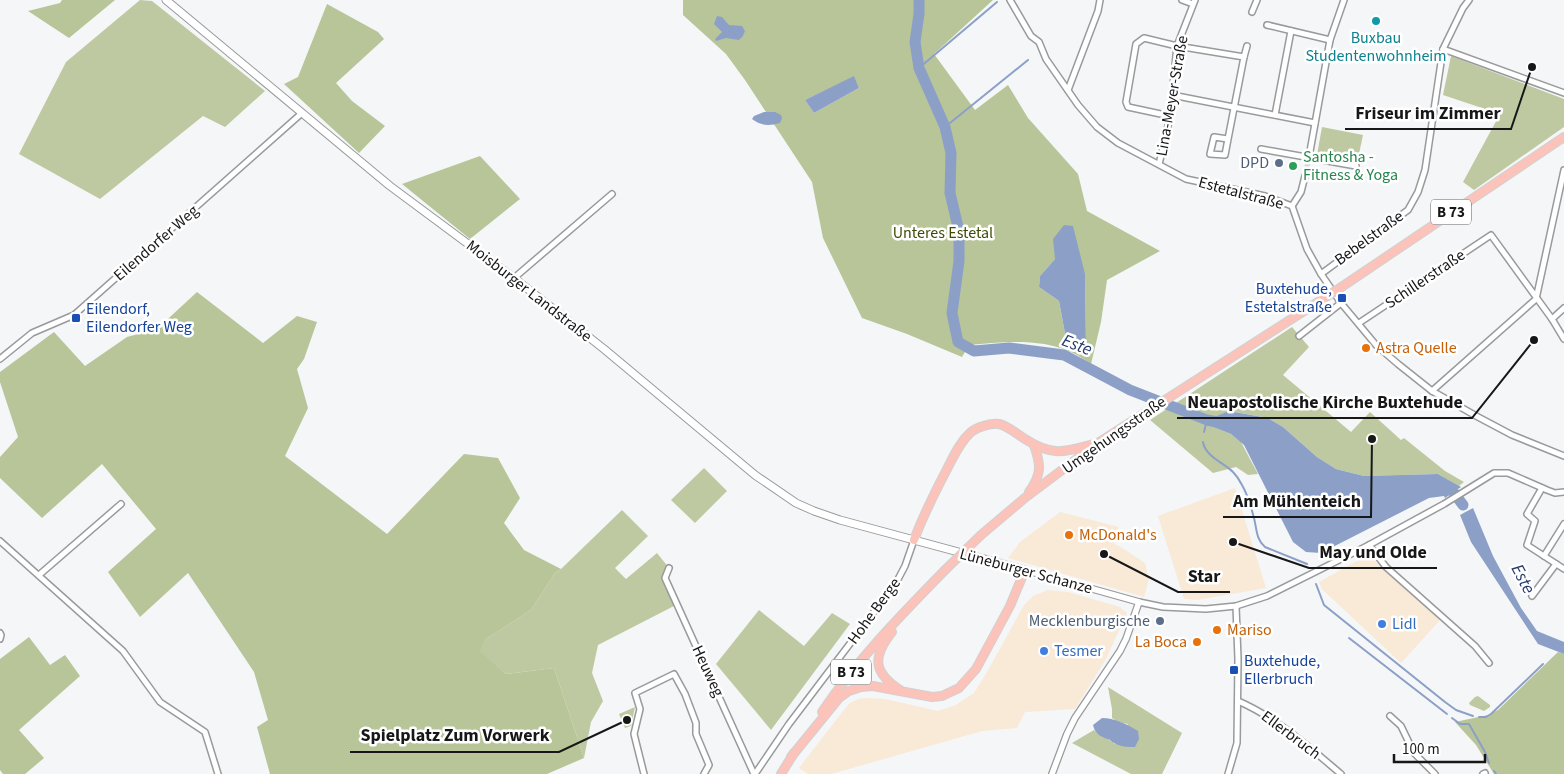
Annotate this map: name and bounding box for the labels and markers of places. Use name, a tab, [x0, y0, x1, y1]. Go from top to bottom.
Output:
marker: Buxbau Studentenwohnheim	[1370, 15, 1382, 27]
place label: Buxbau Studentenwohnheim	[1305, 27, 1447, 67]
callout: Friseur im Zimmer	[1345, 96, 1511, 129]
place label: Santosha - Fitness & Yoga	[1303, 146, 1398, 186]
place label: DPD	[1240, 152, 1269, 174]
marker: DPD	[1273, 157, 1285, 169]
marker: Santosha - Fitness & Yoga	[1287, 160, 1299, 172]
place label: Buxtehude, Estetalstraße	[1245, 278, 1332, 318]
marker: Buxtehude, Estetalstraße	[1336, 292, 1348, 304]
place label: Eilendorf, Eilendorfer Weg	[86, 298, 192, 338]
marker: Eilendorf, Eilendorfer Weg	[70, 312, 82, 324]
place label: Astra Quelle	[1376, 337, 1457, 359]
marker: Astra Quelle	[1360, 342, 1372, 354]
callout: Neuapostolische Kirche Buxtehude	[1177, 385, 1472, 418]
callout: Am Mühlenteich	[1223, 484, 1371, 517]
place label: McDonald's	[1079, 524, 1157, 546]
marker: McDonald's	[1063, 529, 1075, 541]
callout: May und Olde	[1309, 535, 1437, 568]
callout: Star	[1178, 559, 1230, 592]
place label: Mecklenburgische	[1029, 610, 1150, 632]
place label: Lidl	[1392, 613, 1417, 635]
marker: Mecklenburgische	[1154, 615, 1166, 627]
marker: Lidl	[1376, 618, 1388, 630]
place label: Mariso	[1227, 619, 1272, 641]
marker: Mariso	[1211, 624, 1223, 636]
place label: La Boca	[1135, 631, 1187, 653]
marker: La Boca	[1191, 636, 1203, 648]
place label: Tesmer	[1054, 640, 1103, 662]
marker: Tesmer	[1038, 645, 1050, 657]
place label: Buxtehude, Ellerbruch	[1244, 650, 1320, 690]
marker: Buxtehude, Ellerbruch	[1228, 664, 1240, 676]
callout: Spielplatz Zum Vorwerk	[350, 719, 559, 752]

